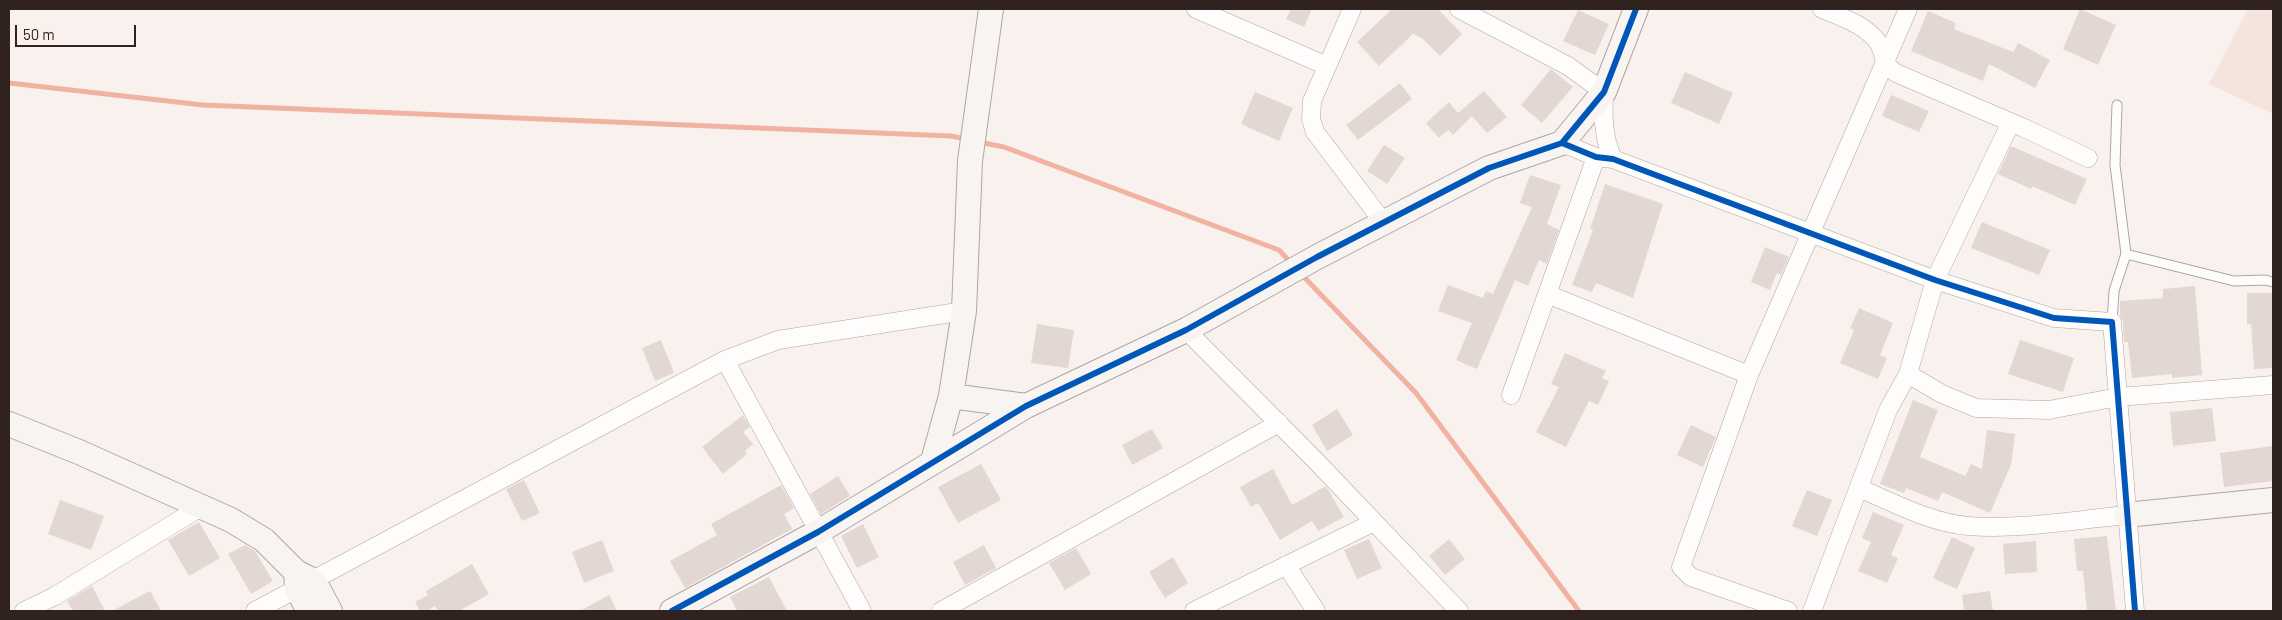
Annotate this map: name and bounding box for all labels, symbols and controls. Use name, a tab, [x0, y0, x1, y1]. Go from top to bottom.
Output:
scale bar	[18, 15, 139, 47]
text: 50 m	[23, 25, 55, 43]

